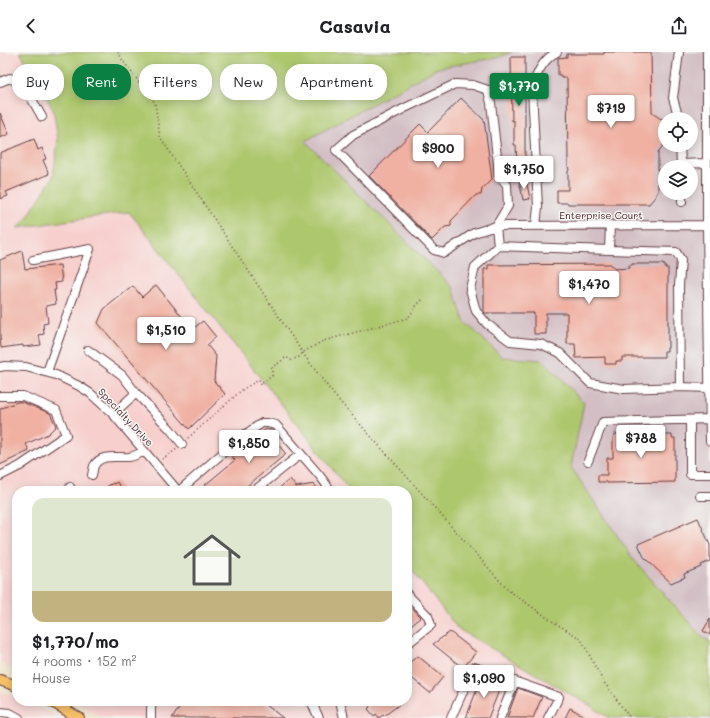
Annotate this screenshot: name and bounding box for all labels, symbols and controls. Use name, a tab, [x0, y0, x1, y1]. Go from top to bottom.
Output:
text: Casavia	[319, 14, 391, 38]
icon: back	[20, 15, 42, 37]
icon: share	[668, 15, 690, 37]
chip: Buy	[12, 64, 64, 100]
chip: Rent	[72, 64, 131, 100]
chip: Filters	[139, 64, 212, 100]
chip: New	[220, 64, 277, 100]
chip: Apartment	[285, 64, 387, 100]
pin: $1,770	[486, 73, 552, 107]
text: $1,770	[499, 77, 539, 94]
pin: $719	[587, 95, 635, 129]
text: $719	[597, 99, 625, 116]
map controls	[658, 112, 698, 200]
button: locate	[658, 112, 698, 152]
pin: $900	[414, 135, 462, 169]
text: $900	[422, 139, 454, 156]
pin: $1,750	[491, 156, 557, 190]
text: $1,750	[504, 160, 544, 177]
button: layers	[658, 160, 698, 200]
street label: Enterprise Court	[559, 208, 643, 222]
pin: $1,470	[556, 271, 622, 305]
text: $1,470	[568, 275, 610, 292]
pin: $1,510	[133, 317, 199, 351]
text: $1,510	[146, 321, 186, 338]
street label: Specialty Drive	[95, 385, 157, 449]
pin: $788	[617, 425, 665, 459]
text: $788	[625, 429, 657, 446]
pin: $1,850	[216, 430, 282, 464]
text: $1,850	[228, 434, 270, 451]
icon: home	[176, 524, 248, 596]
text: $1,770/mo	[32, 630, 119, 652]
text: 4 rooms · 152 m²	[32, 652, 136, 669]
pin: $1,090	[451, 665, 517, 699]
text: House	[32, 669, 70, 686]
text: $1,090	[463, 669, 505, 686]

